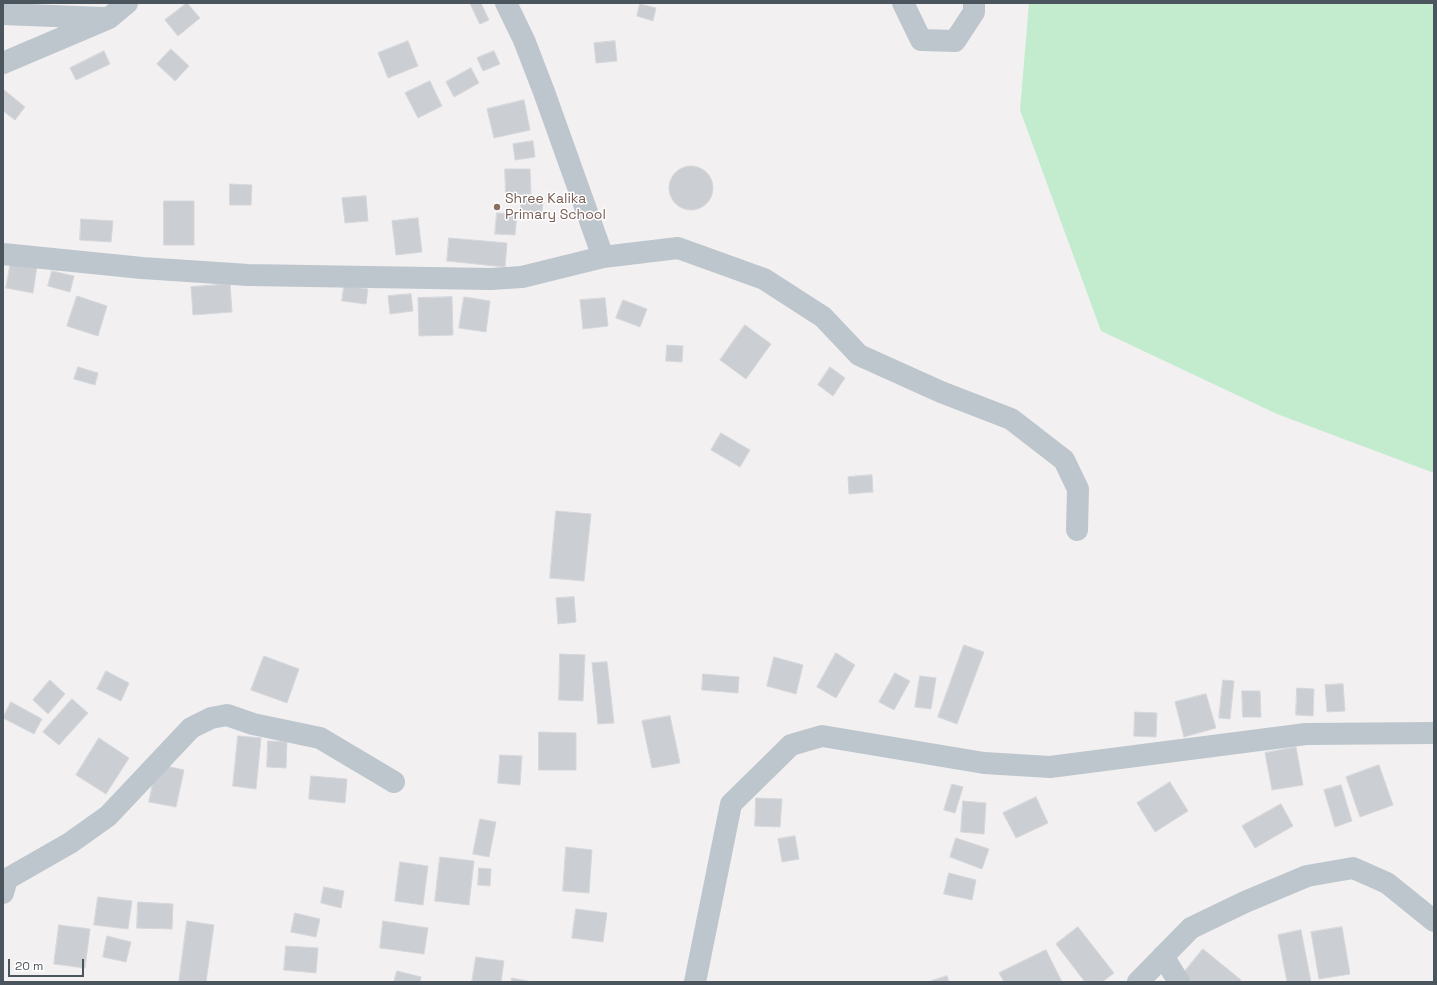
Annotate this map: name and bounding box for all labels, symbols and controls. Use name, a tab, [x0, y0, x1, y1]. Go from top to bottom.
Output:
place label: Shree Kalika Primary School	[505, 191, 606, 224]
marker: Shree Kalika Primary School	[492, 202, 502, 212]
scale bar	[10, 951, 86, 977]
text: 20 m	[15, 958, 43, 974]

